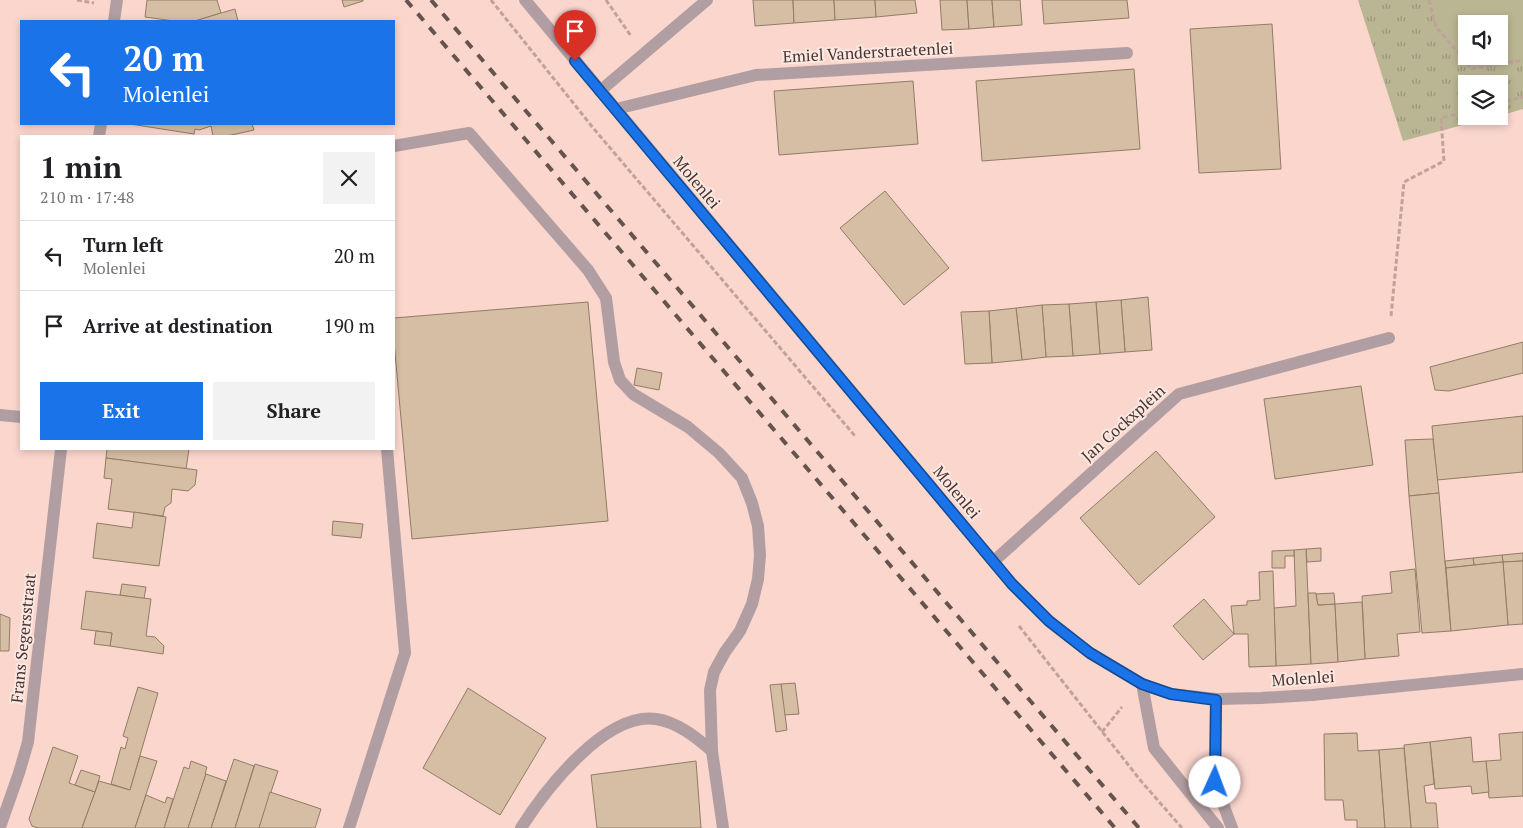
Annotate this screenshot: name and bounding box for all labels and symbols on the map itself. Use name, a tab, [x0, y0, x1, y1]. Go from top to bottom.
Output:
pin	[554, 10, 596, 61]
street label: Emiel Vanderstraetenlei	[782, 37, 954, 67]
street label: Molenlei	[668, 151, 726, 213]
street label: Jan Cockxplein	[1076, 379, 1170, 467]
street label: Molenlei	[928, 461, 986, 523]
street label: Frans Segersstraat	[5, 572, 41, 704]
street label: Molenlei	[1271, 665, 1335, 691]
position arrow	[1188, 755, 1240, 807]

